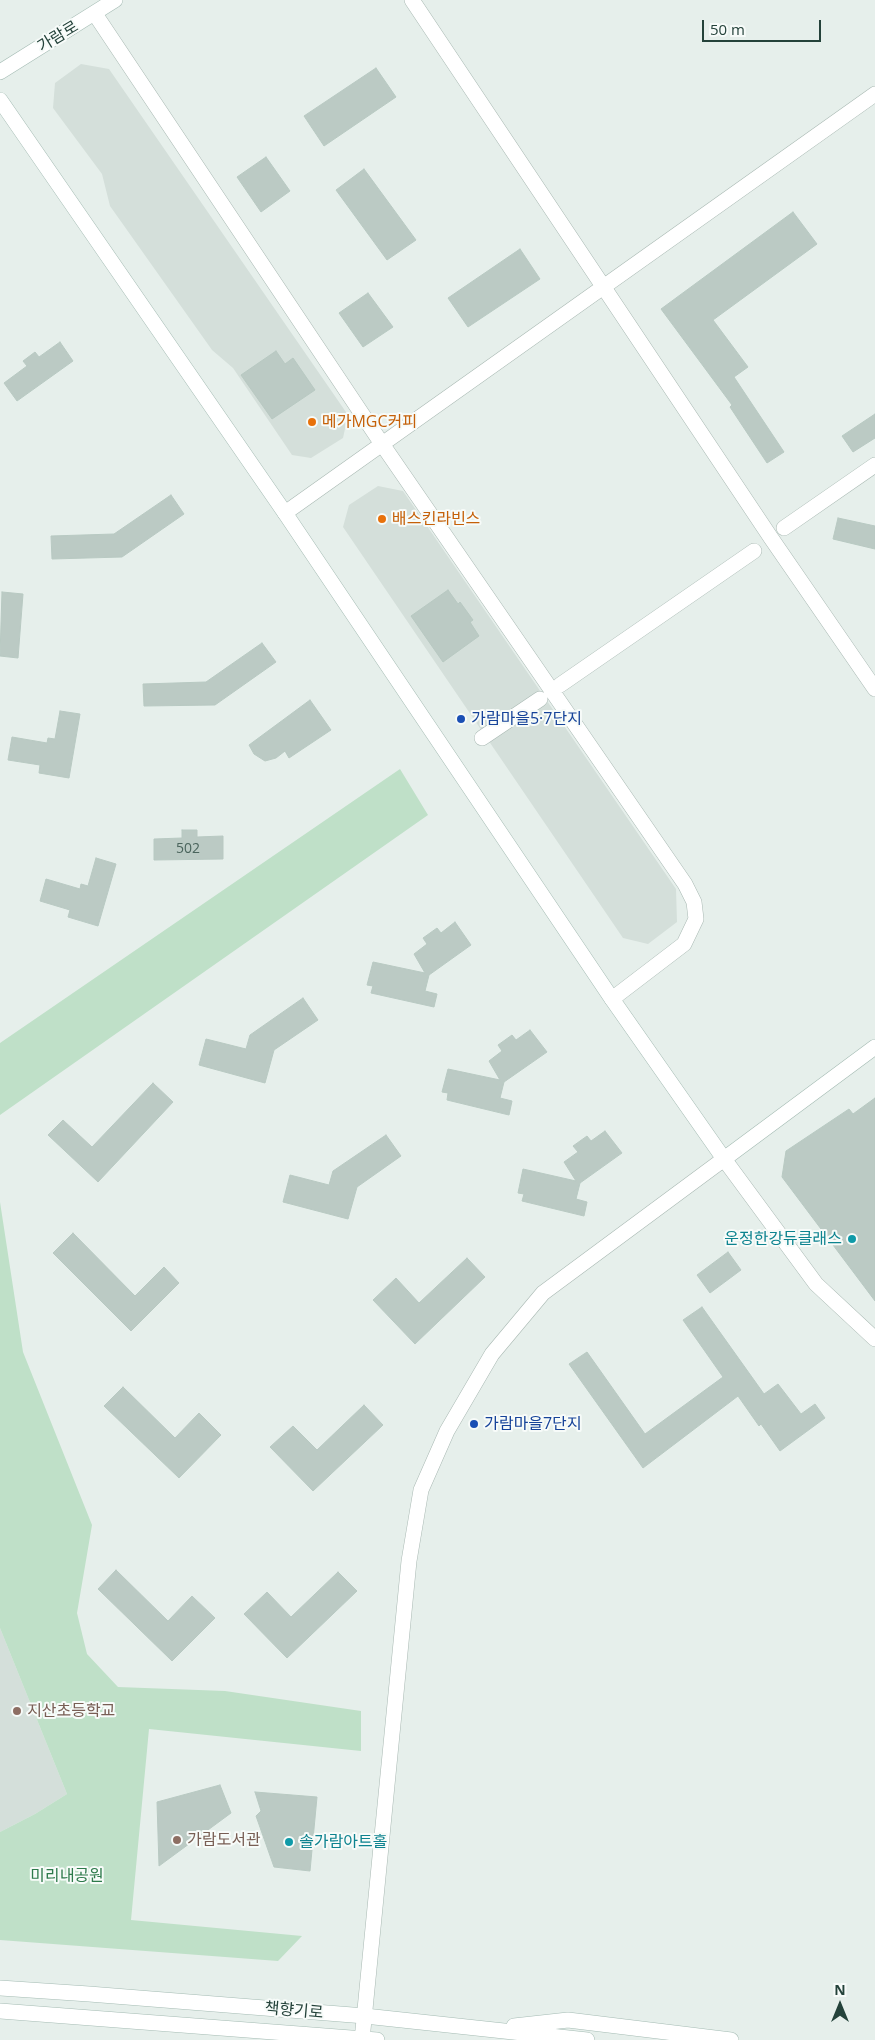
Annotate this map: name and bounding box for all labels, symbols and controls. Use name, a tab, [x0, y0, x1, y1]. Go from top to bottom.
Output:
scale bar	[705, 10, 824, 42]
street label: 가람로	[34, 17, 82, 57]
text: 50 m	[710, 19, 745, 39]
place label: 메가MGC커피	[322, 412, 417, 432]
marker: 메가MGC커피	[306, 416, 318, 428]
place label: 배스킨라빈스	[392, 509, 480, 529]
marker: 배스킨라빈스	[376, 513, 388, 525]
place label: 가람마을5·7단지	[471, 709, 582, 729]
marker: 가람마을5·7단지	[455, 713, 467, 725]
house number: 502	[176, 841, 200, 857]
place label: 운정한강듀클래스	[724, 1229, 842, 1249]
marker: 운정한강듀클래스	[846, 1233, 858, 1245]
place label: 가람마을7단지	[484, 1414, 581, 1434]
marker: 가람마을7단지	[468, 1418, 480, 1430]
place label: 지산초등학교	[27, 1701, 115, 1721]
marker: 지산초등학교	[11, 1705, 23, 1717]
place label: 가람도서관	[187, 1830, 261, 1850]
place label: 솔가람아트홀	[299, 1832, 387, 1852]
marker: 가람도서관	[171, 1834, 183, 1846]
marker: 솔가람아트홀	[283, 1836, 295, 1848]
park label: 미리내공원	[30, 1866, 104, 1886]
north arrow	[815, 1980, 865, 2030]
text: N	[834, 1980, 846, 1999]
street label: 책향기로	[264, 1999, 324, 2023]

